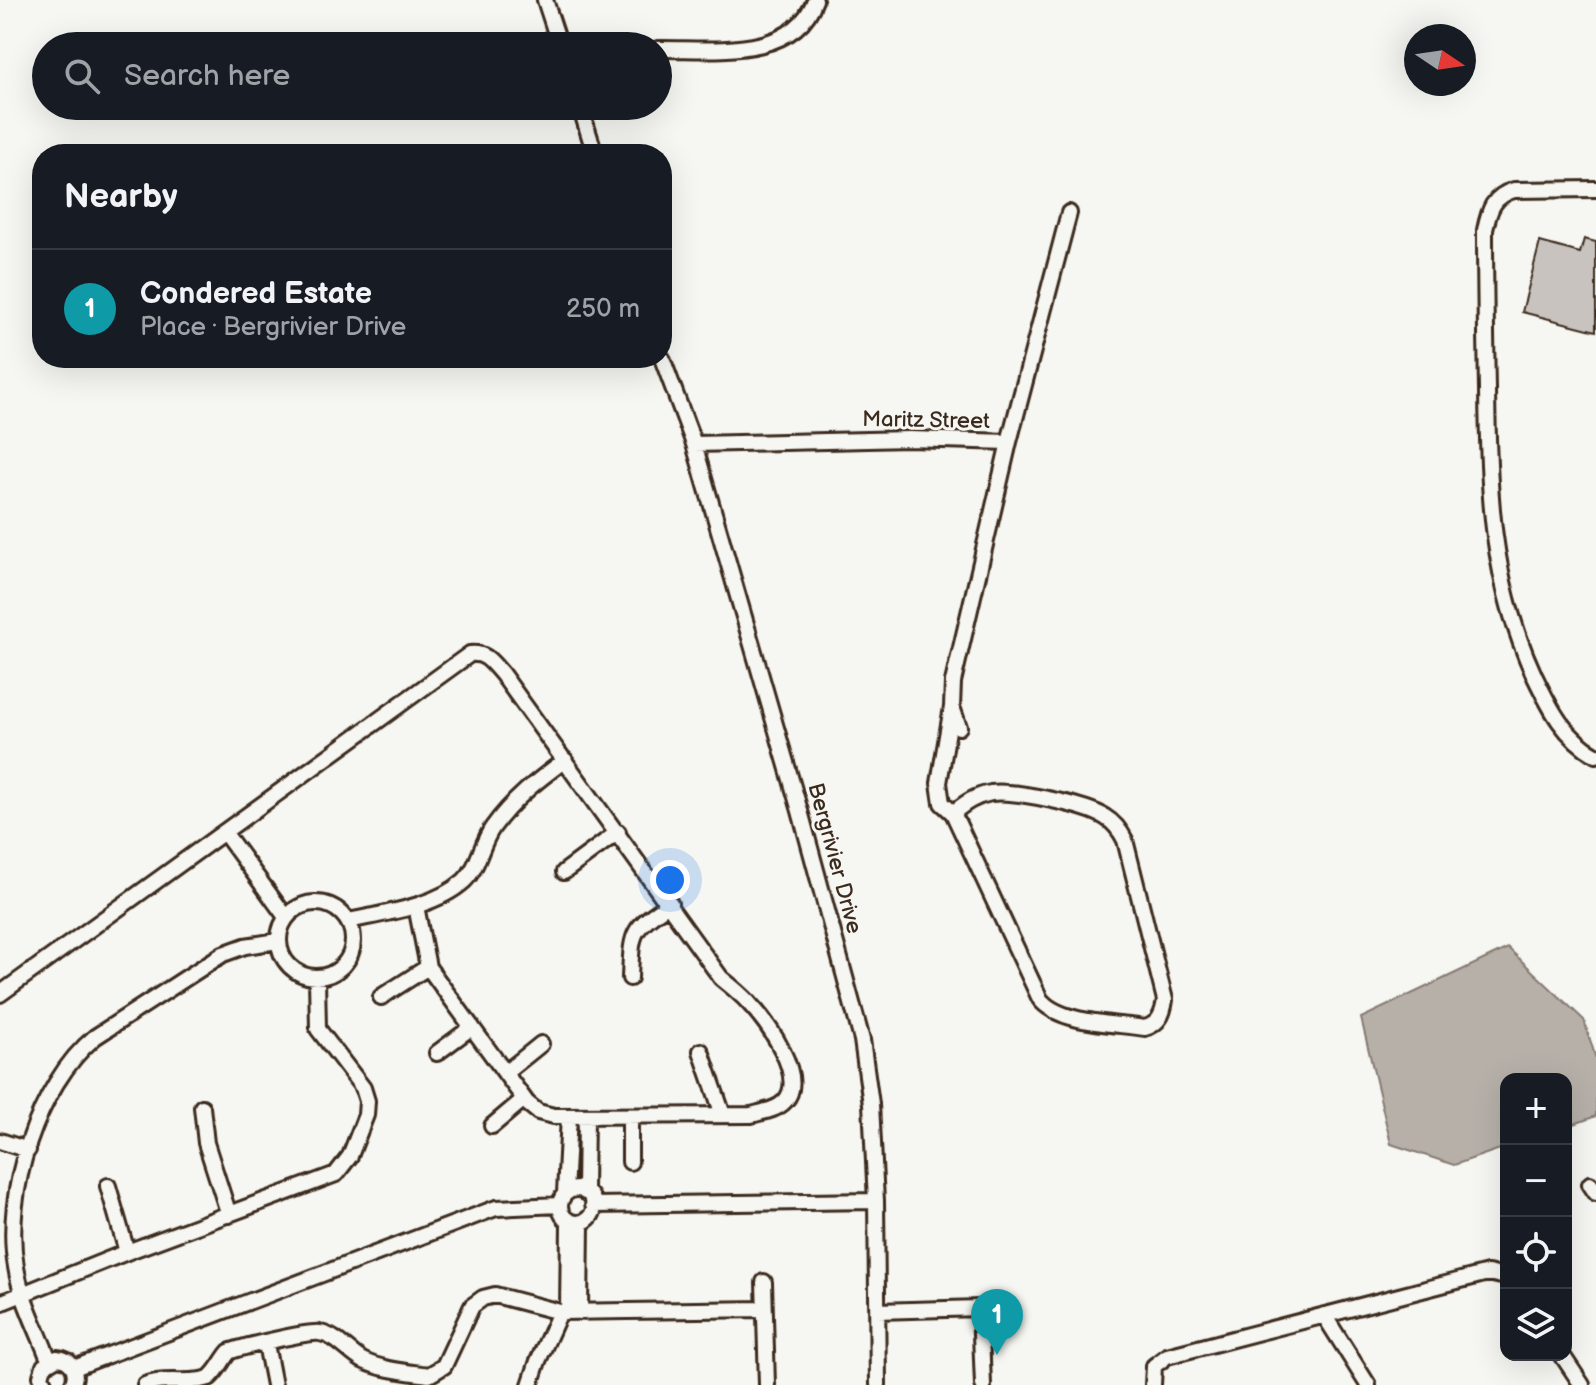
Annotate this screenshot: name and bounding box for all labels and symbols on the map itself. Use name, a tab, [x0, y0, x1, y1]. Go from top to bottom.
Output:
north arrow	[1404, 24, 1476, 96]
street label: Maritz Street	[862, 406, 990, 435]
street label: Bergrivier Drive	[801, 780, 868, 937]
your location	[650, 860, 690, 900]
pin: 1	[971, 1289, 1023, 1355]

